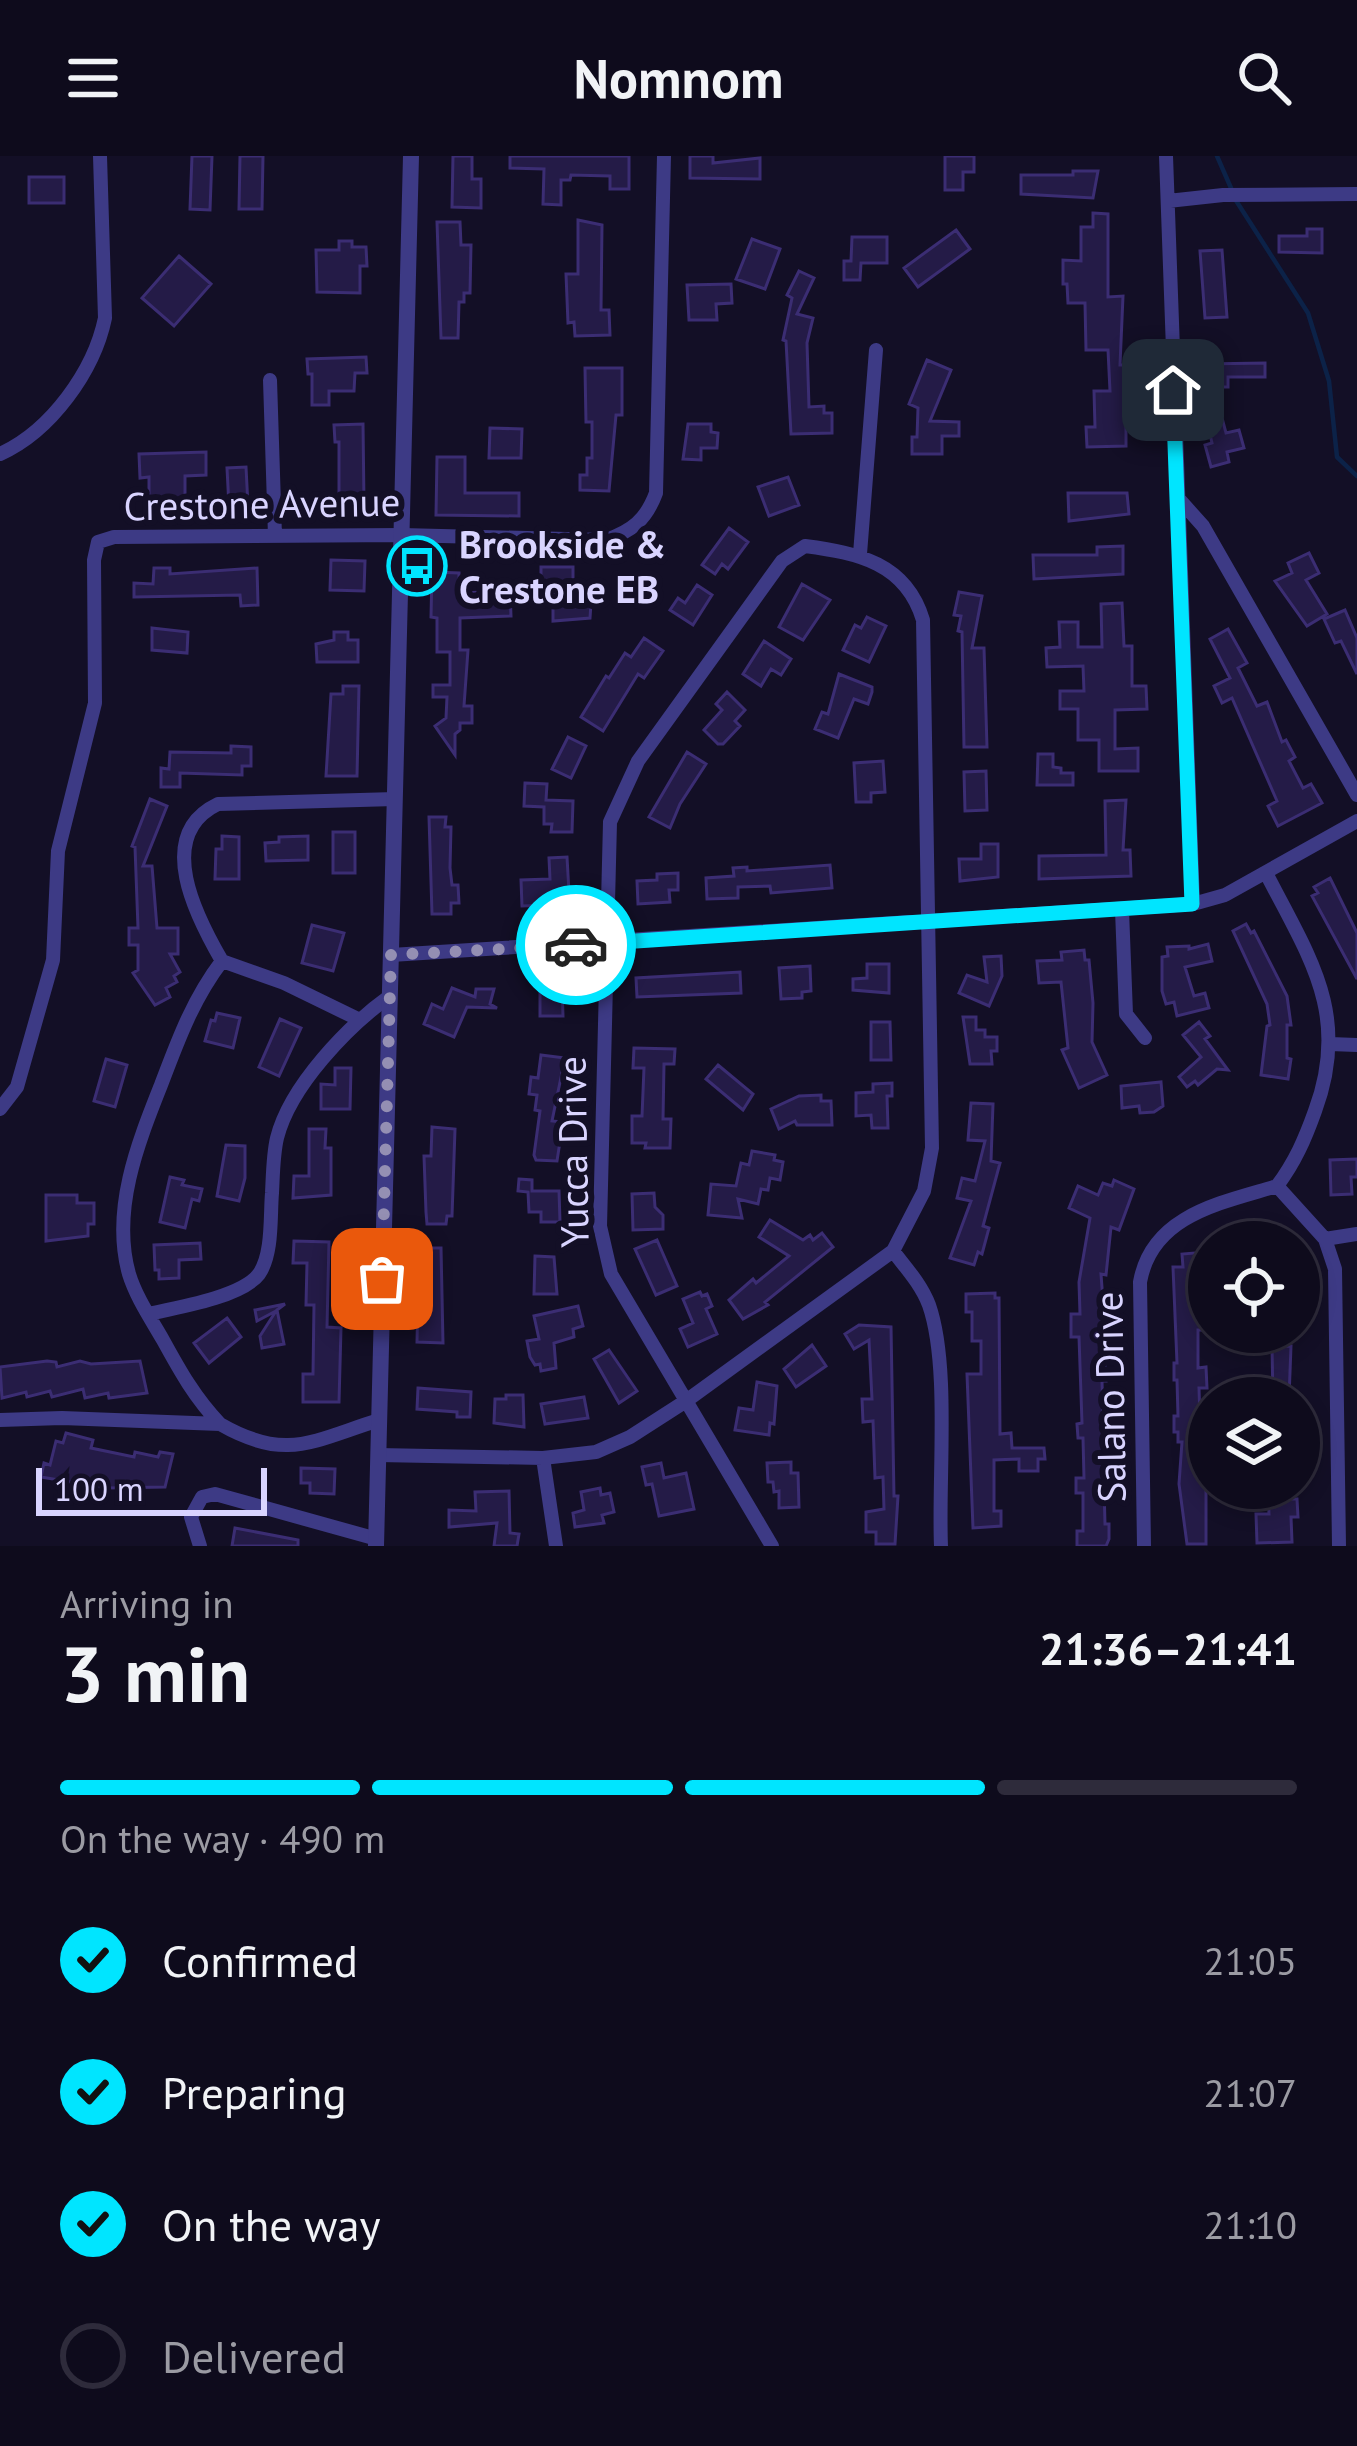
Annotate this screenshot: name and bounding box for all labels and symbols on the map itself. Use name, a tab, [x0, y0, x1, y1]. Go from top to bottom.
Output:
pin	[1122, 339, 1224, 441]
street label: Crestone Avenue	[123, 476, 401, 531]
place label: Brookside & Crestone EB	[459, 518, 666, 614]
bus stop icon: Brookside & Crestone EB	[386, 535, 448, 597]
courier	[516, 885, 636, 1005]
street label: Yucca Drive	[545, 1056, 600, 1248]
pin	[331, 1228, 433, 1330]
street label: Salano Drive	[1082, 1291, 1137, 1503]
scale bar	[36, 1462, 267, 1515]

